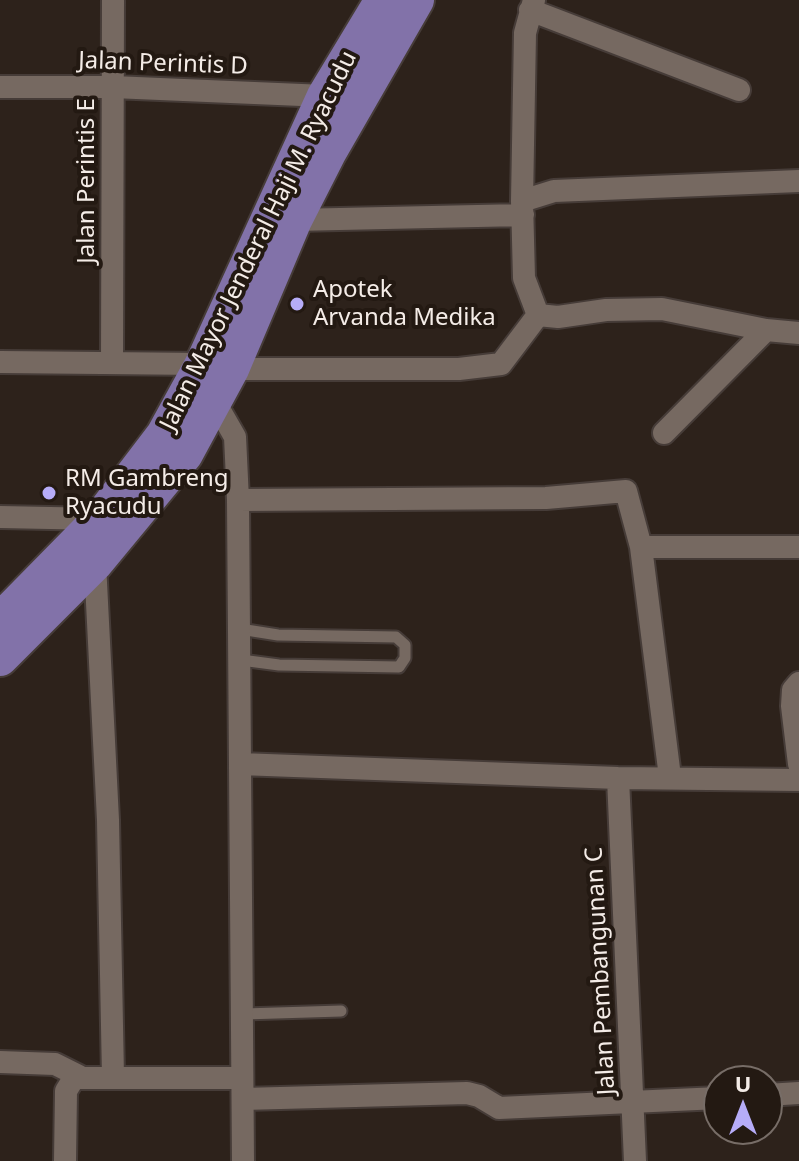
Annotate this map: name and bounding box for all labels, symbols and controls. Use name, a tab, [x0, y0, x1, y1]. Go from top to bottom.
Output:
street label: Jalan Perintis D	[78, 47, 248, 81]
street label: Jalan Mayor Jenderal Haji M. Ryacudu	[154, 47, 364, 435]
street label: Jalan Perintis E	[73, 98, 101, 264]
place label: Apotek Arvanda Medika	[313, 276, 496, 332]
marker: Apotek Arvanda Medika	[288, 295, 306, 313]
place label: RM Gambreng Ryacudu	[65, 465, 229, 521]
marker: RM Gambreng Ryacudu	[40, 484, 58, 502]
street label: Jalan Pembangunan C	[580, 846, 622, 1096]
north arrow	[703, 1065, 783, 1145]
text: U	[735, 1068, 751, 1098]

